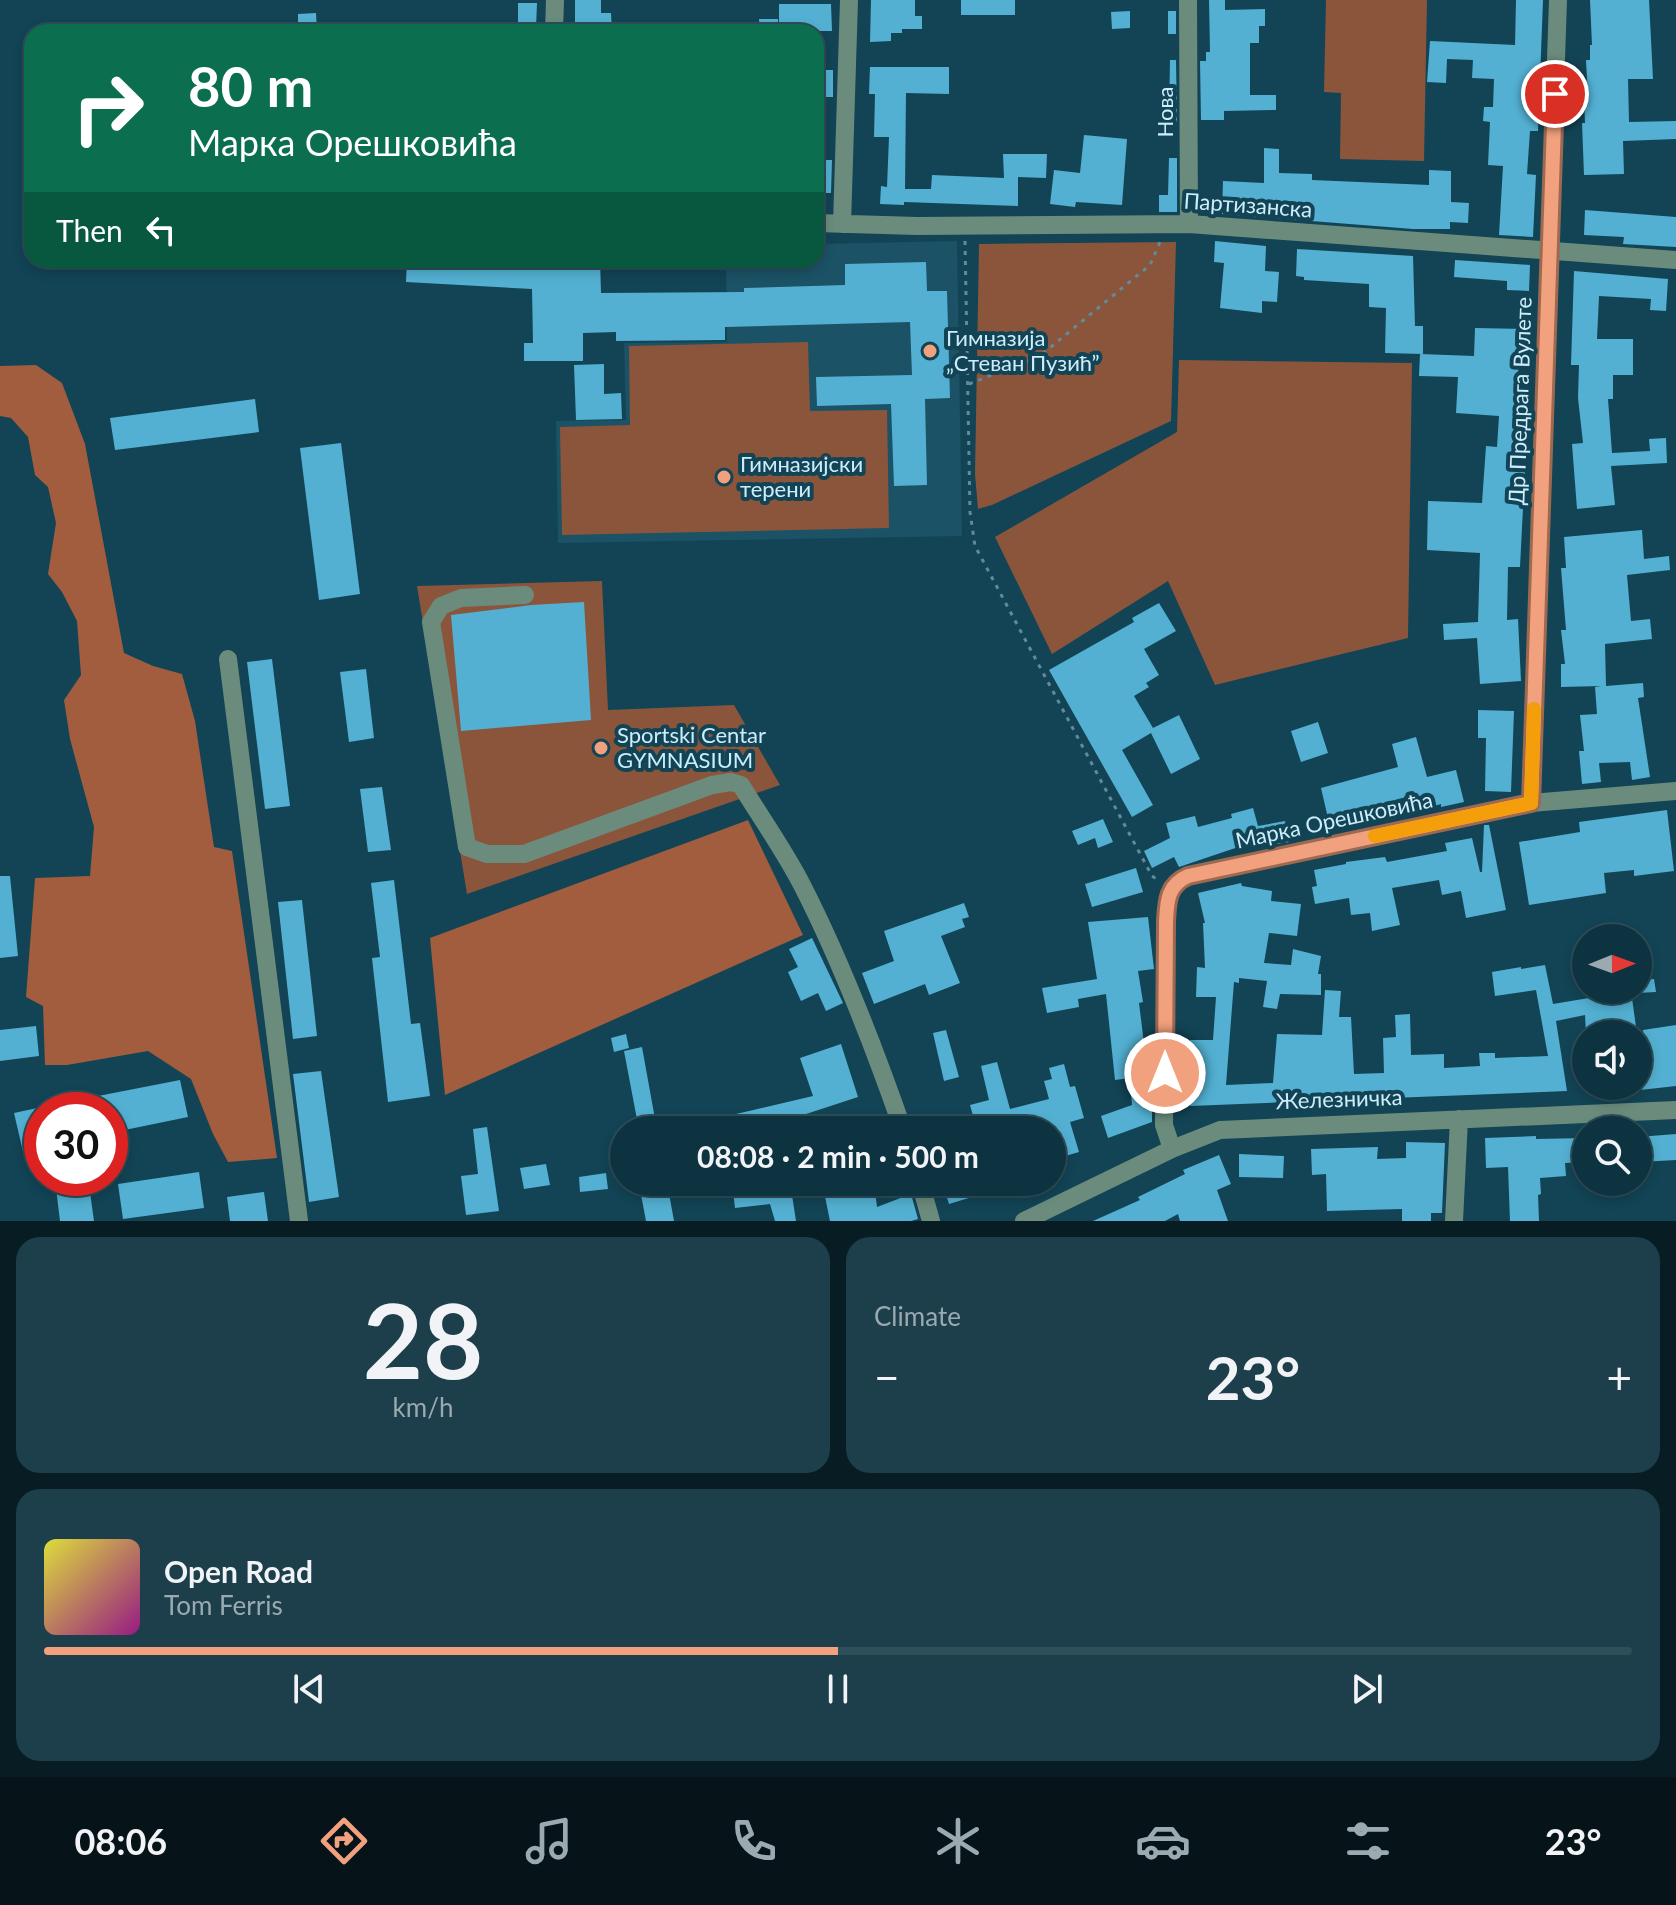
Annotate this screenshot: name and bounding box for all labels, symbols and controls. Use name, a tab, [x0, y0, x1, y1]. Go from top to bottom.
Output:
text: 80 m	[188, 52, 313, 119]
icon: right	[56, 56, 160, 160]
pin	[1521, 60, 1589, 128]
icon: arrive	[1533, 72, 1577, 116]
street label: Нова	[1151, 87, 1178, 137]
text: Марка Орешковића	[188, 120, 517, 164]
street label: Партизанска	[1183, 187, 1313, 222]
icon: left	[139, 208, 183, 252]
text: Then	[56, 212, 123, 248]
street label: Др Предрага Вулете	[1502, 296, 1537, 505]
place label: Гимназија „Стеван Пузић”	[946, 324, 1100, 376]
marker: Гимназија „Стеван Пузић”	[921, 342, 939, 360]
place label: Гимназијски терени	[740, 450, 863, 502]
marker: Гимназијски терени	[715, 468, 733, 486]
place label: Sportski Centar GYMNASIUM	[617, 721, 766, 773]
marker: Sportski Centar GYMNASIUM	[592, 739, 610, 757]
street label: Марка Орешковића	[1233, 785, 1435, 854]
north arrow	[1572, 924, 1652, 1004]
map controls	[1572, 924, 1652, 1196]
button: sound	[1572, 1020, 1652, 1100]
position arrow	[1123, 1031, 1207, 1115]
street label: Железничка	[1275, 1083, 1403, 1114]
speed limit sign: 30	[24, 1092, 128, 1196]
button: search	[1572, 1116, 1652, 1196]
text: 08:08 · 2 min · 500 m	[697, 1138, 979, 1174]
text: 28	[363, 1276, 483, 1401]
text: Climate	[874, 1300, 961, 1332]
text: 23°	[1206, 1341, 1300, 1413]
text: −	[874, 1351, 900, 1403]
text: +	[1606, 1351, 1632, 1403]
text: km/h	[393, 1391, 453, 1423]
text: Open Road	[164, 1553, 313, 1589]
text: Tom Ferris	[164, 1589, 283, 1621]
icon: previous	[287, 1667, 331, 1711]
icon: pause	[816, 1667, 860, 1711]
icon: next	[1345, 1667, 1389, 1711]
icon: directions	[316, 1813, 372, 1869]
icon: music	[521, 1813, 577, 1869]
icon: phone	[726, 1813, 782, 1869]
icon: climate	[930, 1813, 986, 1869]
icon: car	[1135, 1813, 1191, 1869]
icon: filters	[1340, 1813, 1396, 1869]
text: 08:06	[74, 1819, 167, 1863]
text: 23°	[1545, 1819, 1601, 1863]

